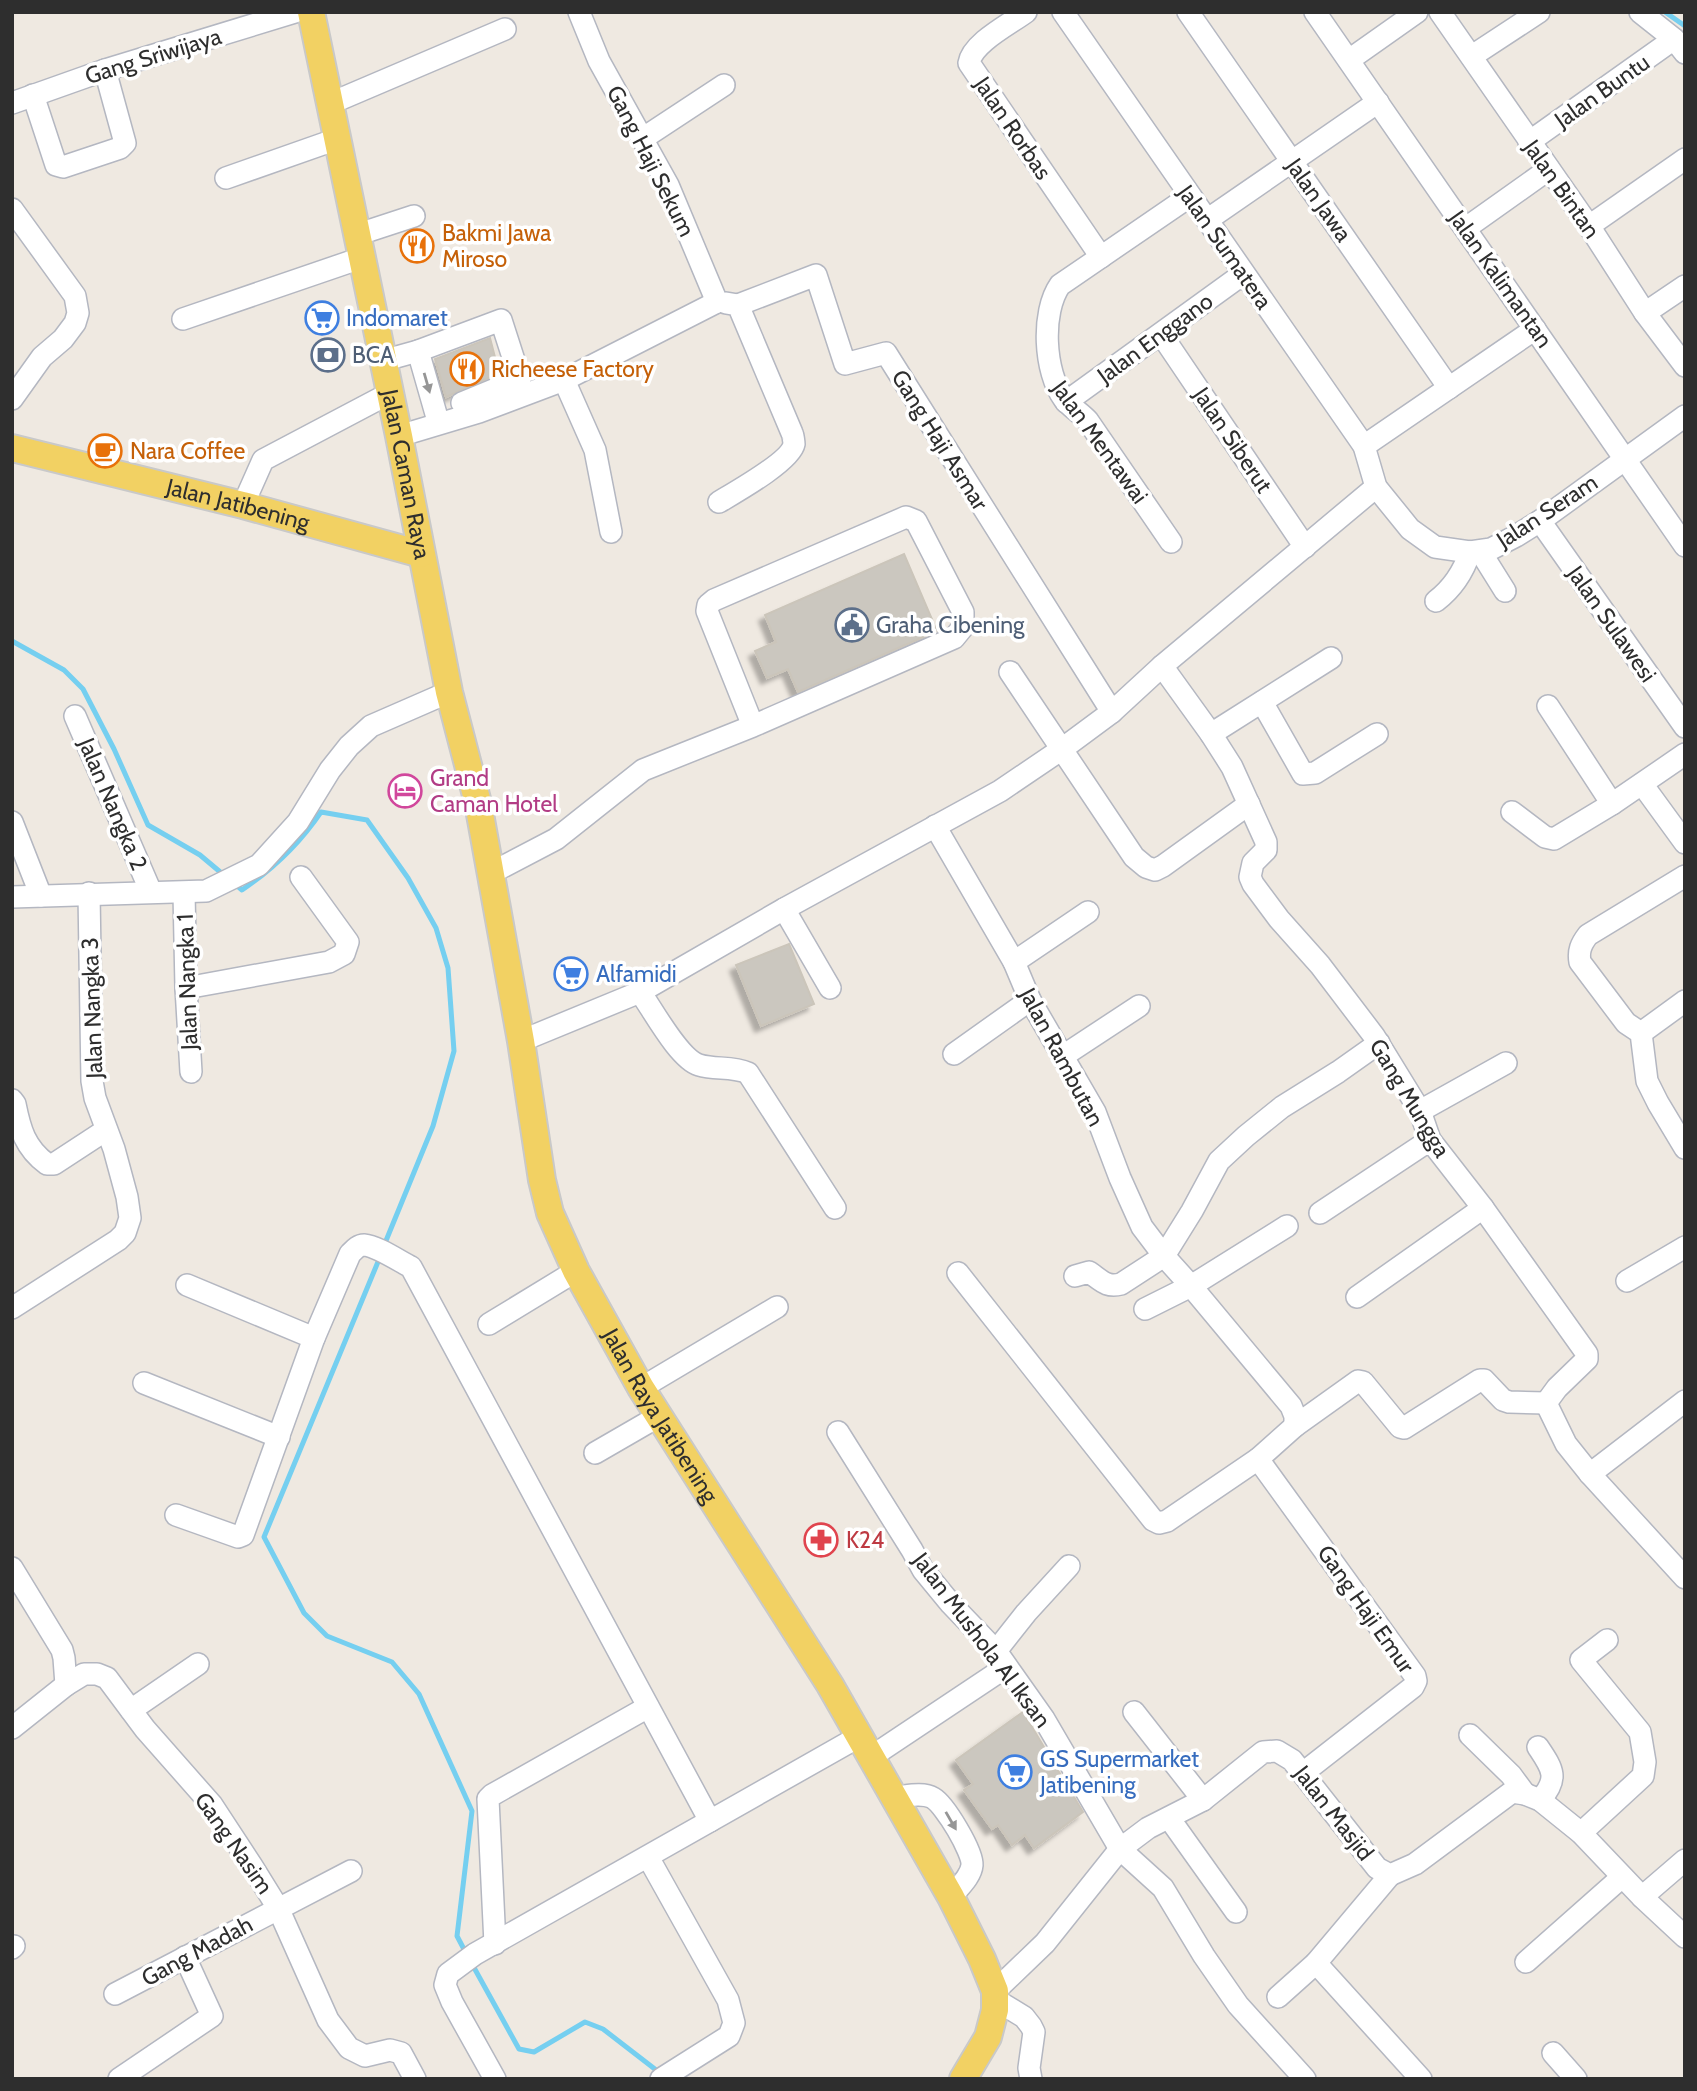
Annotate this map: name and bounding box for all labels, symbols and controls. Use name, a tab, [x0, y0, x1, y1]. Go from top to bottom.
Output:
street label: Gang Sriwijaya	[82, 22, 224, 90]
street label: Jalan Buntu	[1548, 48, 1655, 134]
street label: Jalan Rorbas	[968, 70, 1058, 185]
street label: Gang Haji Sekum	[601, 81, 701, 241]
street label: Jalan Bintan	[1517, 133, 1606, 244]
street label: Jalan Jawa	[1280, 152, 1358, 247]
street label: Jalan Sumatera	[1171, 179, 1278, 314]
street label: Jalan Kalimantan	[1443, 204, 1559, 353]
place label: Bakmi Jawa Miroso	[442, 219, 551, 273]
restaurant icon: Bakmi Jawa Miroso	[398, 227, 436, 265]
street label: Jalan Enggano	[1091, 287, 1218, 390]
supermarket icon: Indomaret	[303, 299, 341, 337]
place label: Indomaret	[346, 304, 448, 332]
bank icon: BCA	[309, 336, 347, 374]
place label: BCA	[352, 341, 394, 369]
restaurant icon: Richeese Factory	[448, 350, 486, 388]
place label: Richeese Factory	[491, 355, 654, 383]
street label: Gang Haji Asmar	[886, 365, 995, 516]
one-way arrow	[422, 372, 433, 394]
street label: Jalan Mentawai	[1045, 374, 1154, 509]
street label: Jalan Siberut	[1187, 381, 1279, 498]
street label: Jalan Caman Raya	[375, 386, 437, 562]
cafe icon: Nara Coffee	[86, 432, 124, 470]
place label: Nara Coffee	[130, 437, 245, 465]
street label: Jalan Seram	[1490, 468, 1603, 555]
street label: Jalan Jatibening	[163, 472, 313, 537]
street label: Jalan Sulawesi	[1561, 560, 1662, 688]
public building icon: Graha Cibening	[833, 606, 871, 644]
place label: Graha Cibening	[876, 611, 1025, 639]
street label: Jalan Nangka 2	[72, 733, 153, 874]
place label: Grand Caman Hotel	[430, 764, 558, 818]
hotel icon: Grand Caman Hotel	[386, 772, 424, 810]
street label: Jalan Nangka 1	[171, 913, 203, 1052]
street label: Jalan Nangka 3	[76, 937, 108, 1080]
supermarket icon: Alfamidi	[552, 955, 590, 993]
place label: Alfamidi	[596, 960, 677, 988]
street label: Jalan Rambutan	[1013, 982, 1110, 1131]
street label: Gang Mungga	[1364, 1034, 1456, 1162]
street label: Jalan Raya Jatibening	[596, 1323, 725, 1508]
pharmacy icon: K24	[802, 1521, 840, 1559]
place label: K24	[846, 1526, 884, 1554]
street label: Gang Haji Emur	[1312, 1540, 1421, 1679]
street label: Jalan Mushola Al Iksan	[906, 1546, 1057, 1733]
place label: GS Supermarket Jatibening	[1039, 1745, 1199, 1799]
supermarket icon: GS Supermarket Jatibening	[996, 1753, 1034, 1791]
street label: Jalan Masjid	[1288, 1759, 1380, 1866]
street label: Gang Nasim	[189, 1787, 279, 1899]
one-way arrow	[945, 1811, 957, 1830]
street label: Gang Madah	[137, 1910, 257, 1992]

